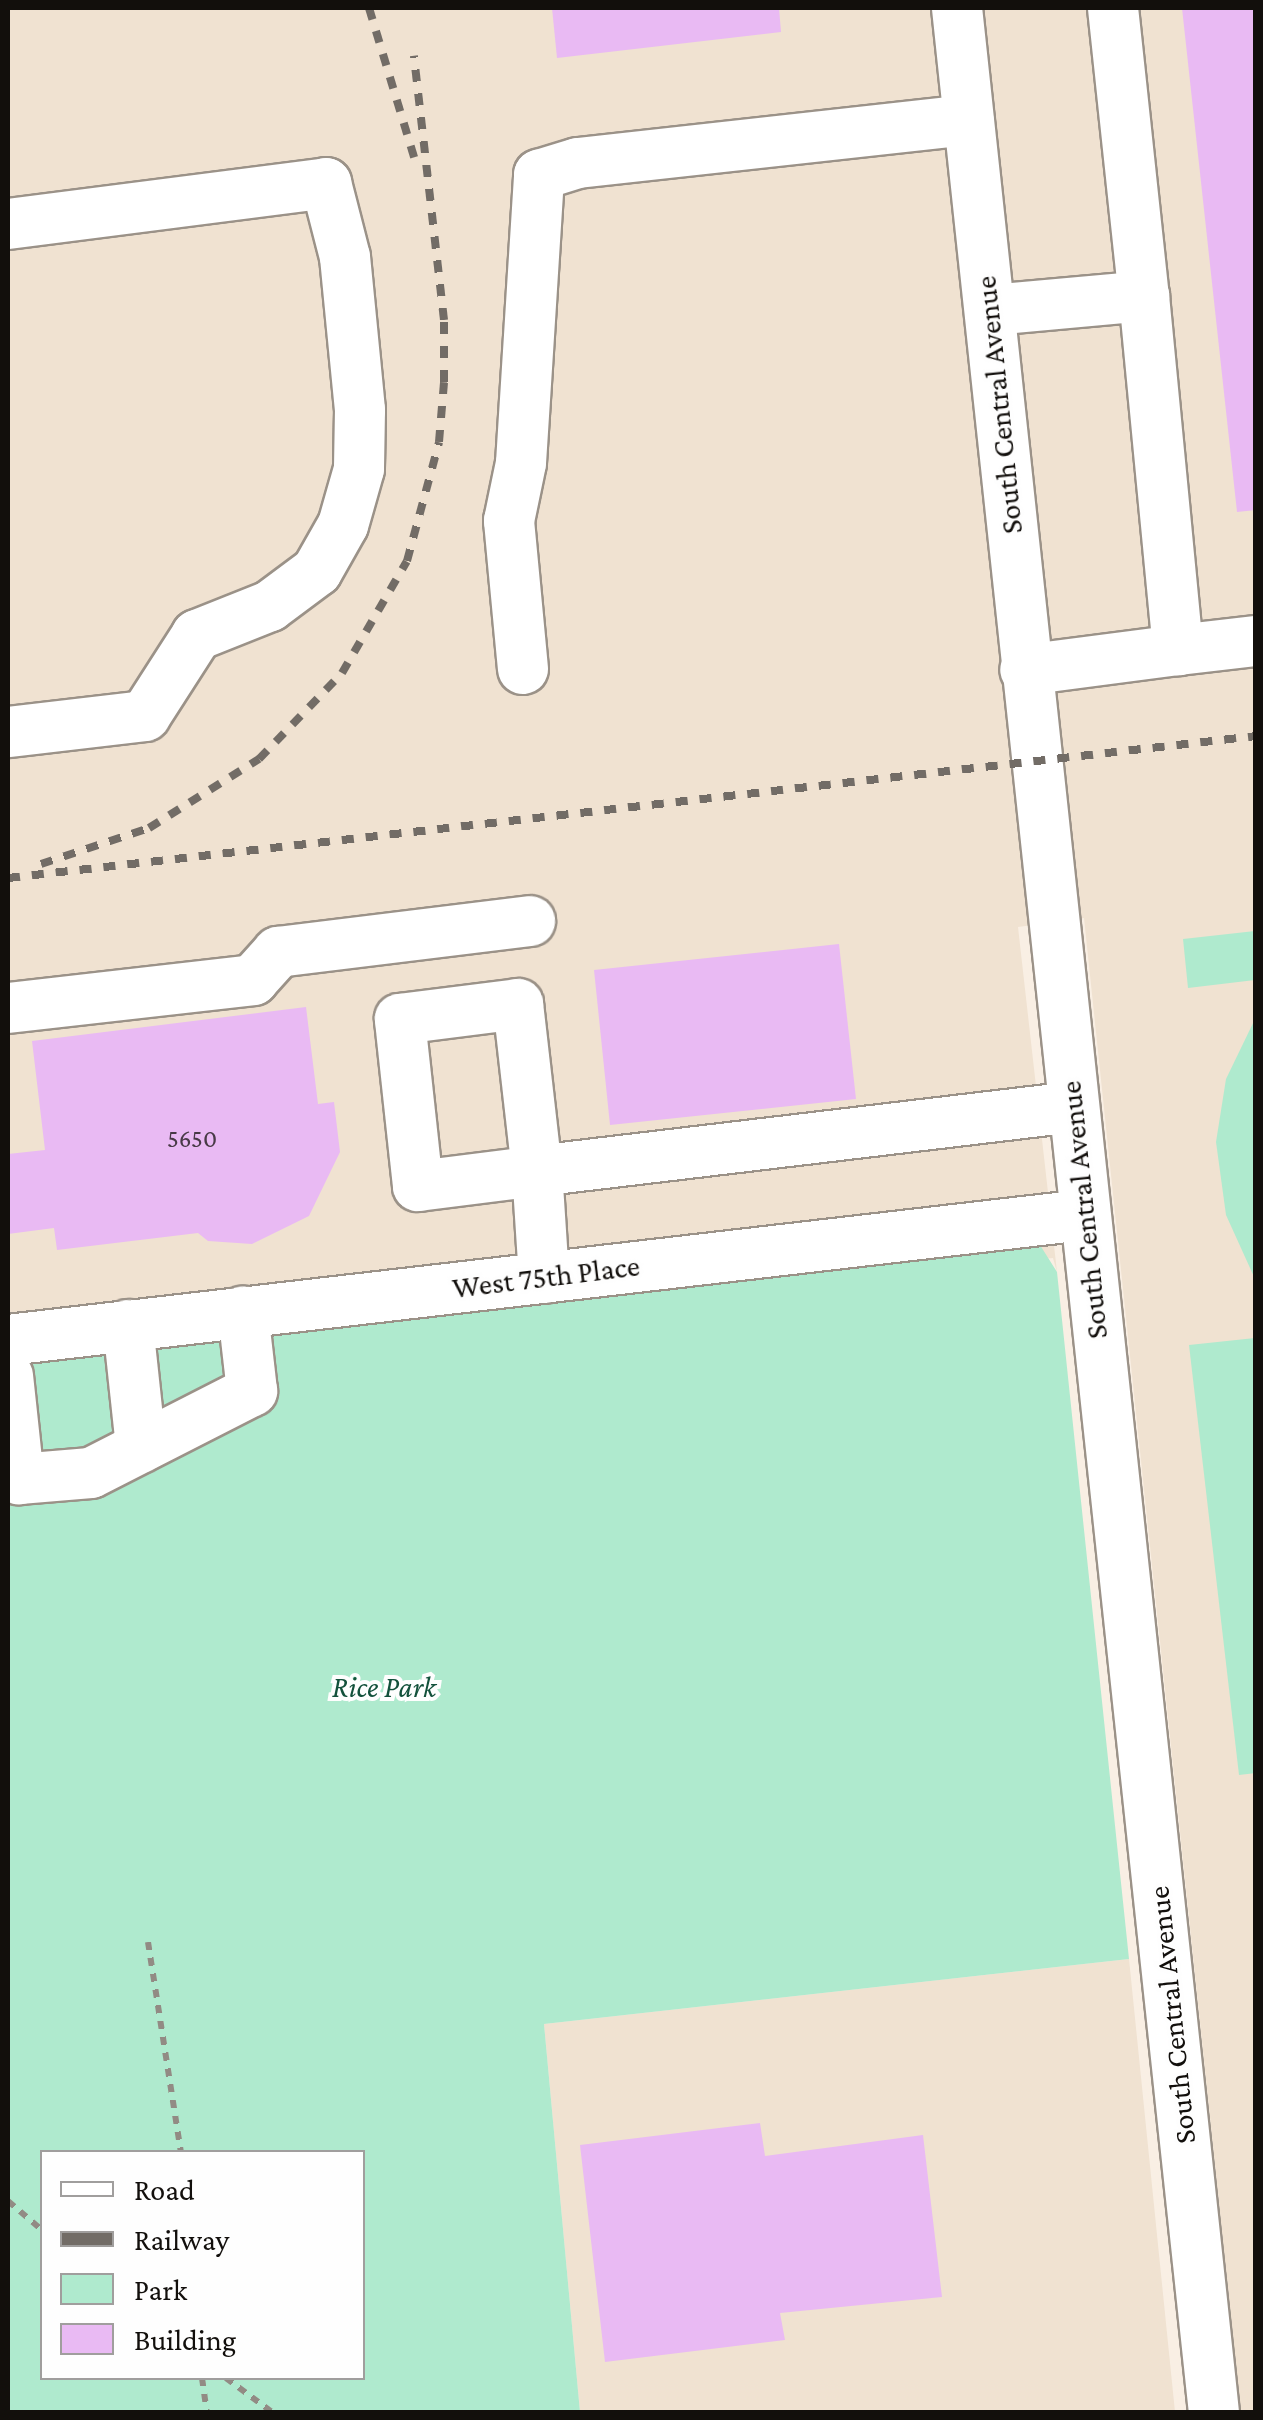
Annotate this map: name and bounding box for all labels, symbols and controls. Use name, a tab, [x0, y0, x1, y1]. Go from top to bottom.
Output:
street label: South Central Avenue	[968, 274, 1030, 536]
street label: South Central Avenue	[1053, 1079, 1115, 1341]
house number: 5650	[167, 1124, 217, 1154]
street label: West 75th Place	[450, 1248, 642, 1306]
park label: Rice Park	[332, 1669, 436, 1705]
street label: South Central Avenue	[1141, 1884, 1203, 2146]
legend	[40, 2150, 365, 2380]
text: Road	[134, 2173, 195, 2206]
text: Railway	[134, 2223, 229, 2256]
text: Park	[134, 2273, 187, 2306]
text: Building	[134, 2323, 236, 2356]

